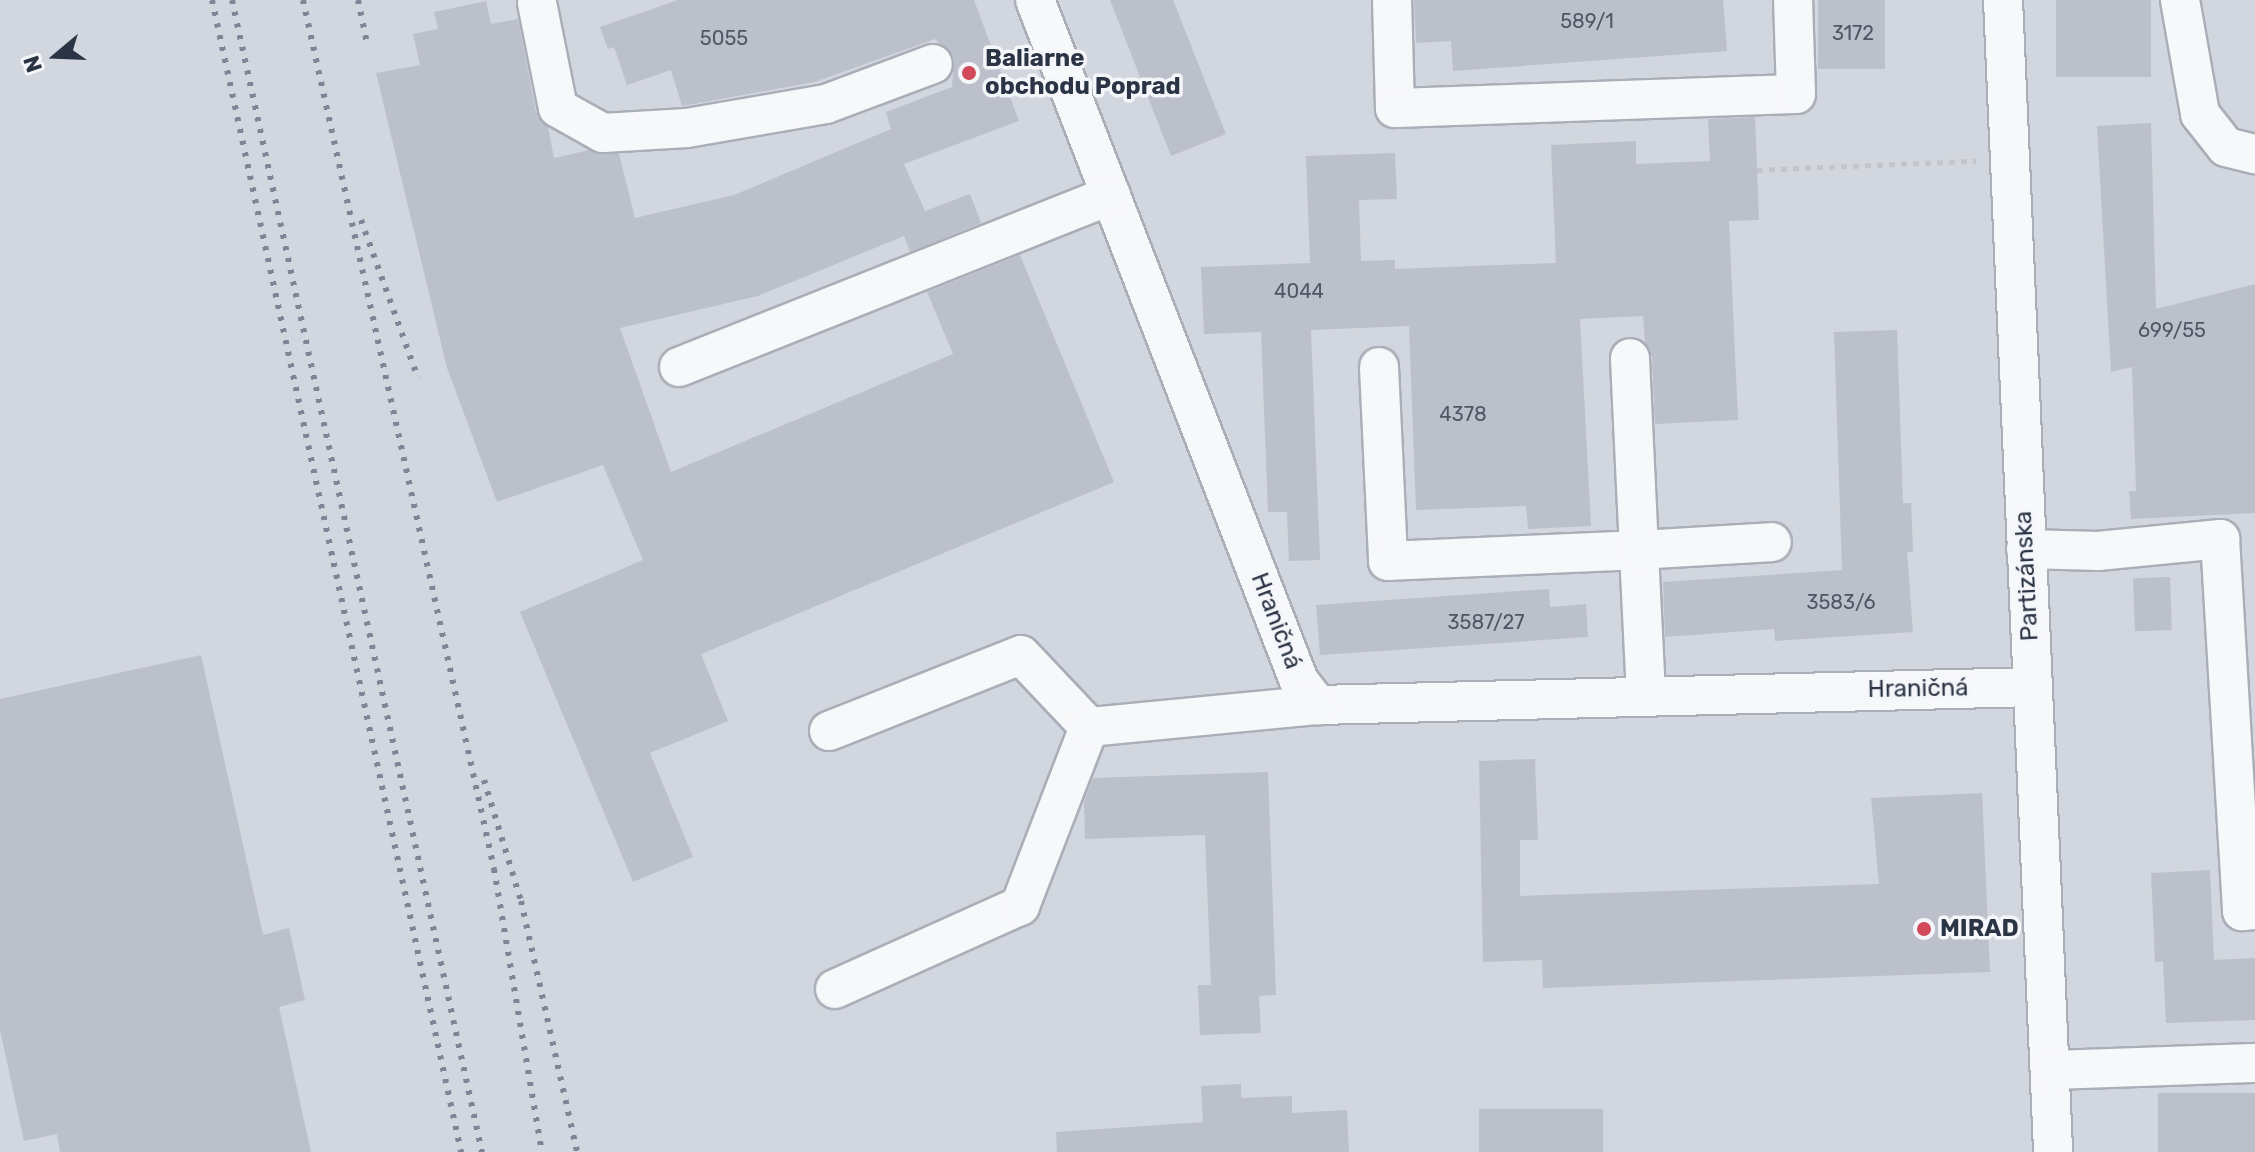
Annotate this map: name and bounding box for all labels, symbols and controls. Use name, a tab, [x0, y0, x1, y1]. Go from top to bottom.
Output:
house number: 589/1	[1560, 9, 1614, 33]
north arrow	[16, 16, 96, 96]
house number: 3172	[1832, 21, 1874, 45]
house number: 5055	[700, 26, 748, 50]
place label: Baliarne obchodu Poprad	[985, 45, 1181, 101]
text: N	[17, 52, 48, 76]
marker: Baliarne obchodu Poprad	[960, 64, 978, 82]
house number: 4044	[1274, 279, 1324, 303]
house number: 699/55	[2138, 318, 2206, 342]
house number: 4378	[1439, 402, 1487, 426]
street label: Partizánska	[2009, 510, 2045, 642]
street label: Hraničná	[1245, 569, 1307, 673]
house number: 3583/6	[1806, 590, 1876, 614]
house number: 3587/27	[1448, 610, 1524, 634]
street label: Hraničná	[1867, 674, 1969, 704]
place label: MIRAD	[1940, 915, 2019, 943]
marker: MIRAD	[1915, 920, 1933, 938]

